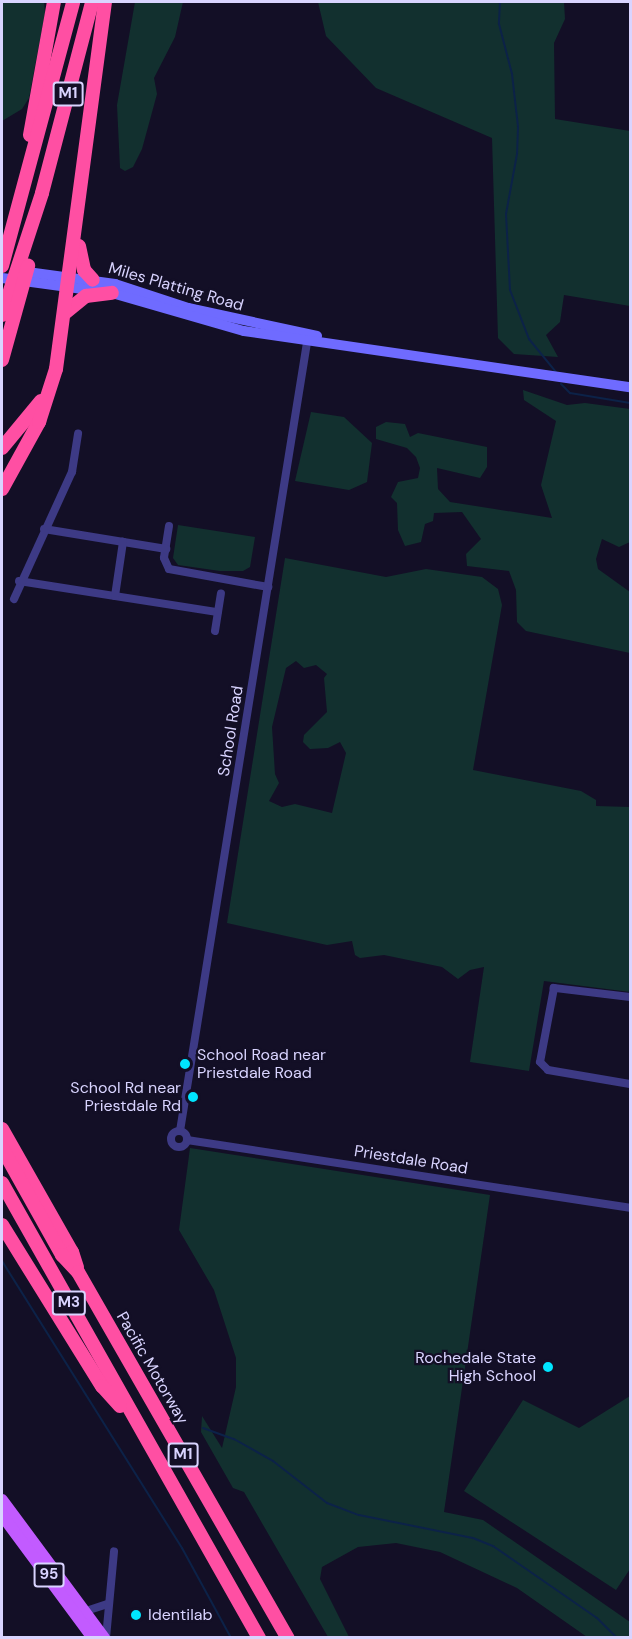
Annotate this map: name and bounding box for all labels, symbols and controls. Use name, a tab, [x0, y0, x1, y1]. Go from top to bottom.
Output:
road number: M1	[52, 82, 84, 106]
street label: Miles Platting Road	[106, 259, 246, 315]
street label: School Road	[214, 684, 248, 778]
place label: School Road near Priestdale Road	[197, 1045, 326, 1083]
marker: School Road near Priestdale Road	[178, 1057, 192, 1071]
place label: School Rd near Priestdale Rd	[70, 1078, 181, 1116]
marker: School Rd near Priestdale Rd	[186, 1090, 200, 1104]
street label: Priestdale Road	[353, 1142, 469, 1178]
road number: M3	[51, 1291, 87, 1315]
street label: Pacific Motorway	[112, 1308, 192, 1428]
place label: Rochedale State High School	[415, 1348, 536, 1386]
marker: Rochedale State High School	[541, 1360, 555, 1374]
road number: M1	[166, 1443, 200, 1467]
road number: 95	[32, 1563, 66, 1587]
place label: Identilab	[148, 1605, 212, 1625]
marker: Identilab	[129, 1608, 143, 1622]

